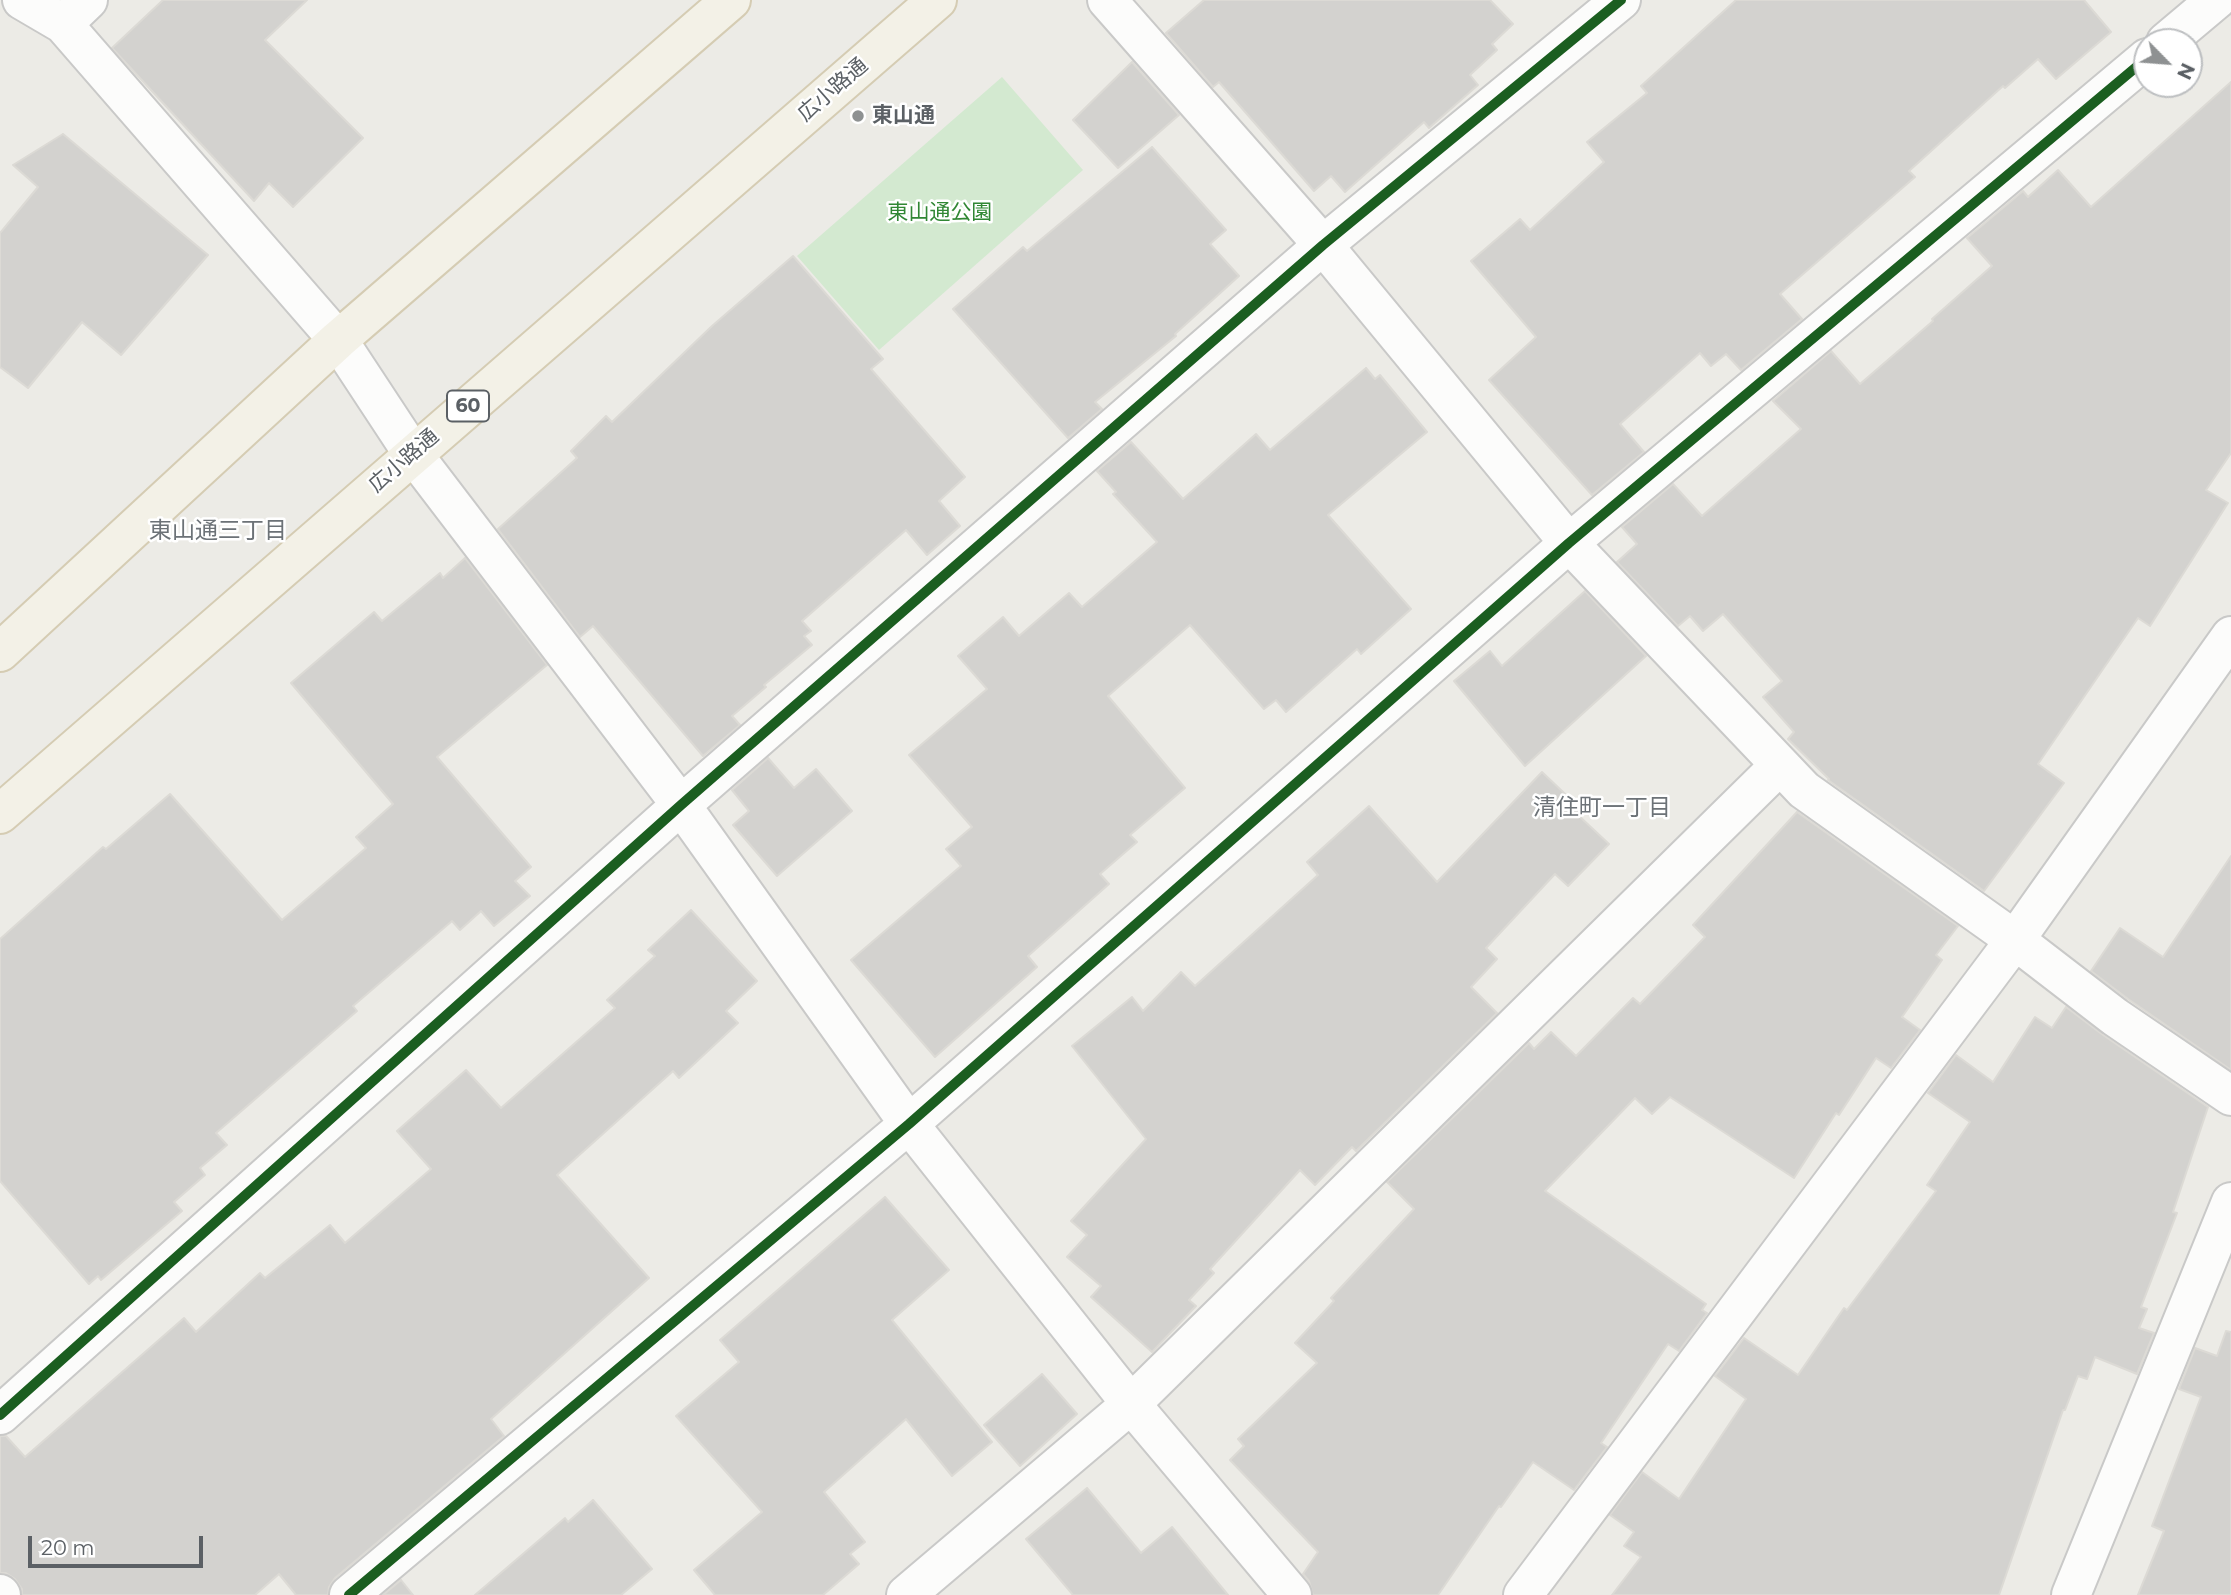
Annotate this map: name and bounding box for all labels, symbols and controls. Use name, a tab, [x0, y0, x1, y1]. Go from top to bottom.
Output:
north arrow	[2133, 28, 2203, 98]
street label: 広小路通	[793, 53, 873, 127]
text: N	[2172, 59, 2199, 83]
place label: 東山通	[872, 103, 935, 129]
marker: 東山通	[850, 108, 866, 124]
park label: 東山通公園	[888, 200, 992, 226]
road number: 60	[447, 390, 489, 422]
street label: 広小路通	[364, 424, 444, 498]
district label: 東山通三丁目	[149, 517, 287, 545]
district label: 清住町一丁目	[1533, 794, 1671, 822]
scale bar	[32, 1522, 206, 1566]
text: 20 m	[41, 1535, 95, 1560]

